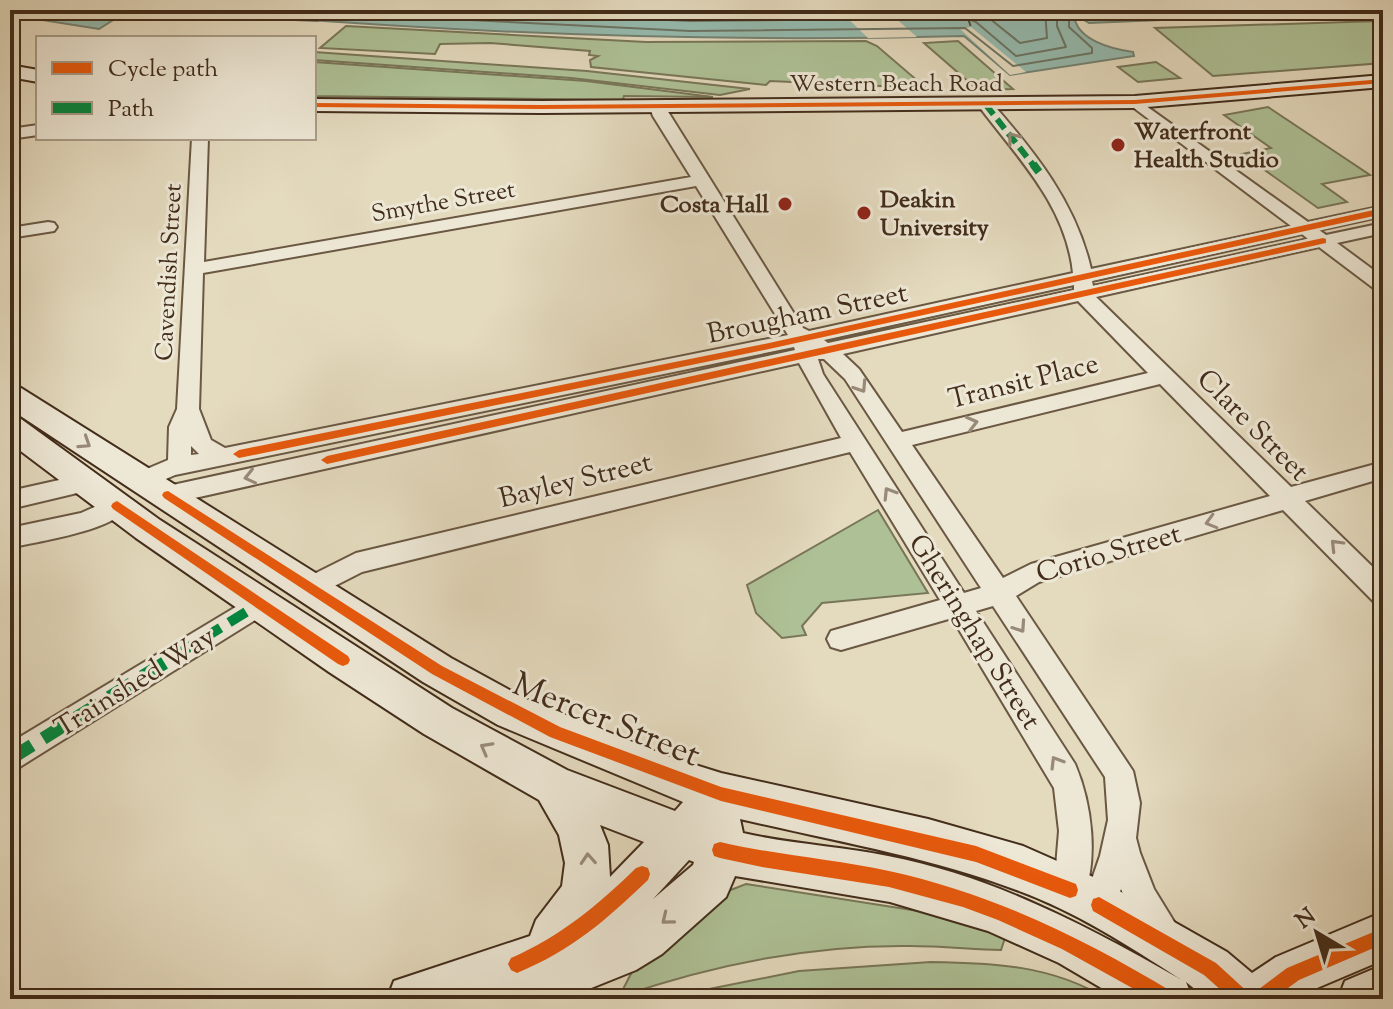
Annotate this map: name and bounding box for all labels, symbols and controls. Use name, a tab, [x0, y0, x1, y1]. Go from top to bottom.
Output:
legend	[36, 36, 316, 140]
text: Cycle path	[108, 53, 218, 87]
street label: Western Beach Road	[789, 68, 1003, 102]
text: Path	[108, 93, 154, 127]
place label: Waterfront Health Studio	[1134, 116, 1279, 178]
one-way arrow	[1008, 132, 1022, 147]
marker: Waterfront Health Studio	[1109, 136, 1127, 154]
street label: Smythe Street	[369, 174, 518, 232]
street label: Cavendish Street	[148, 182, 192, 362]
place label: Deakin University	[880, 184, 989, 246]
place label: Costa Hall	[660, 189, 769, 223]
marker: Costa Hall	[776, 195, 794, 213]
marker: Deakin University	[855, 204, 873, 222]
street label: Brougham Street	[704, 274, 912, 356]
street label: Transit Place	[944, 345, 1103, 421]
street label: Clare Street	[1187, 361, 1317, 492]
one-way arrow	[851, 379, 866, 393]
one-way arrow	[965, 415, 979, 432]
one-way arrow	[76, 433, 90, 448]
street label: Bayley Street	[495, 443, 657, 520]
one-way arrow	[244, 468, 258, 485]
one-way arrow	[884, 487, 899, 502]
one-way arrow	[1205, 513, 1219, 529]
street label: Corio Street	[1032, 515, 1186, 595]
street label: Gheringhap Street	[897, 527, 1050, 738]
one-way arrow	[1331, 540, 1345, 554]
street label: Trainshed Way	[47, 618, 224, 749]
one-way arrow	[1010, 619, 1025, 633]
street label: Mercer Street	[505, 661, 707, 781]
one-way arrow	[480, 742, 495, 758]
one-way arrow	[1050, 756, 1066, 771]
one-way arrow	[580, 852, 597, 865]
north arrow	[1277, 893, 1357, 973]
text: N	[1290, 901, 1324, 938]
one-way arrow	[661, 910, 676, 924]

